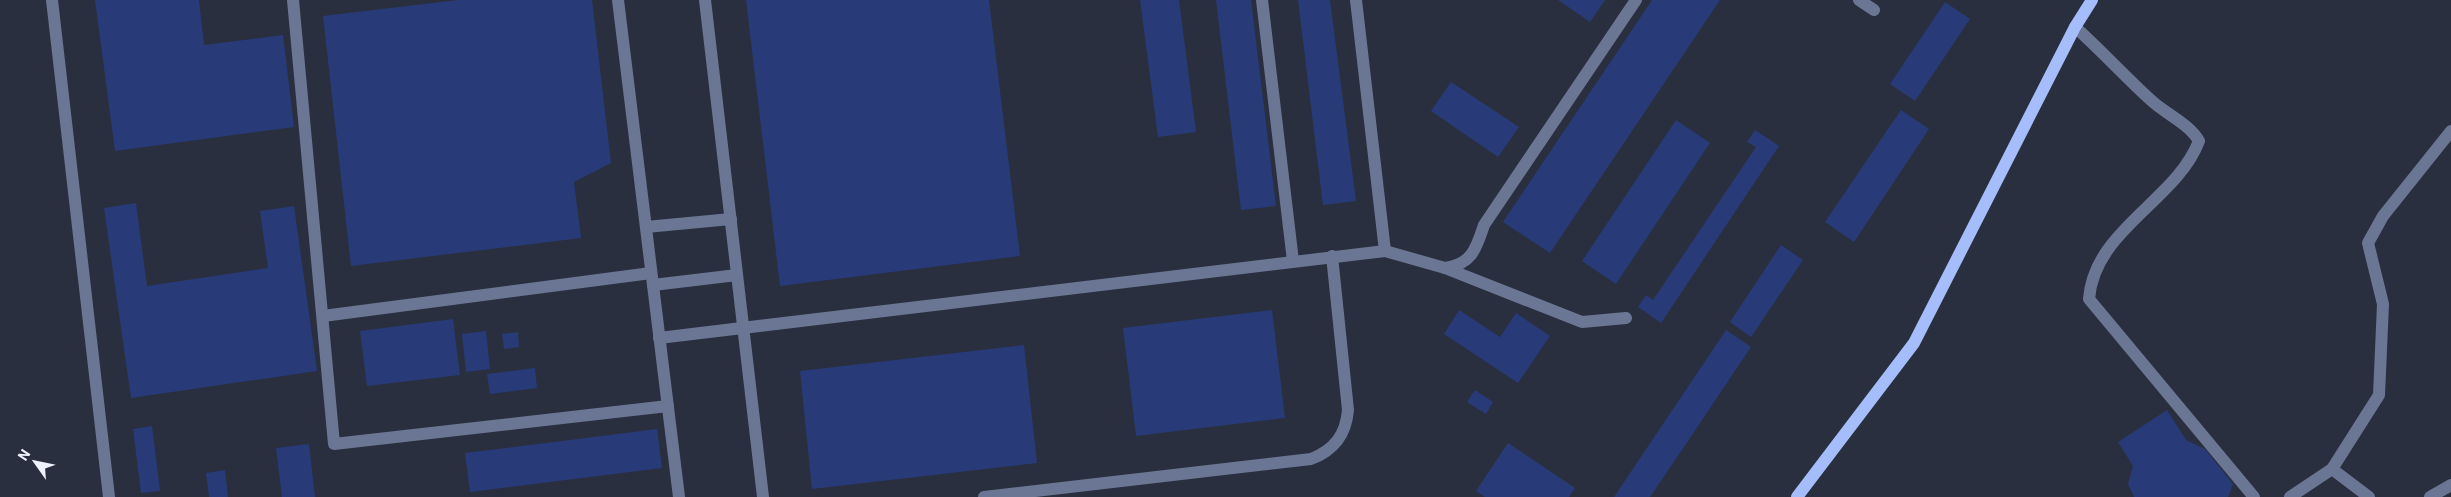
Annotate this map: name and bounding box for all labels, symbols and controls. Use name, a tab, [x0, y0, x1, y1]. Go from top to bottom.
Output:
north arrow	[10, 437, 60, 487]
text: N	[15, 446, 34, 463]

